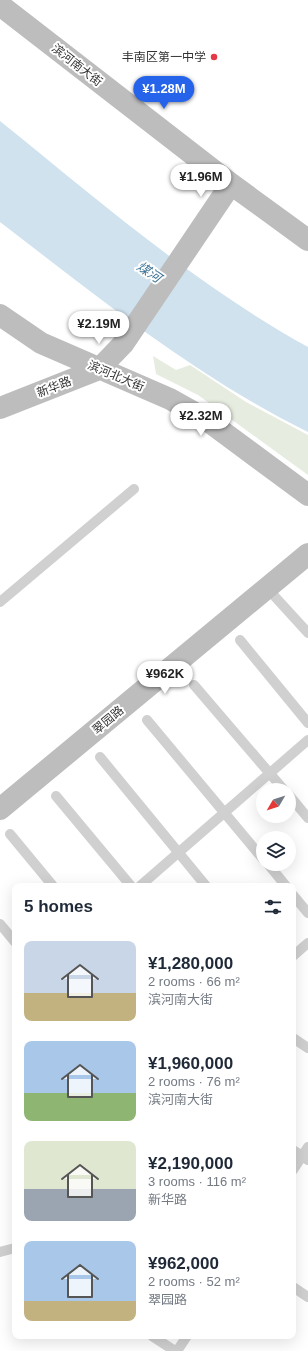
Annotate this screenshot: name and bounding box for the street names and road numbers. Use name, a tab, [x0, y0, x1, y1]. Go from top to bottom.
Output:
street label: 滨河南大街	[49, 41, 105, 89]
street label: 滨河北大街	[86, 358, 146, 394]
street label: 新华路	[35, 374, 73, 400]
street label: 翠园路	[90, 703, 126, 737]

